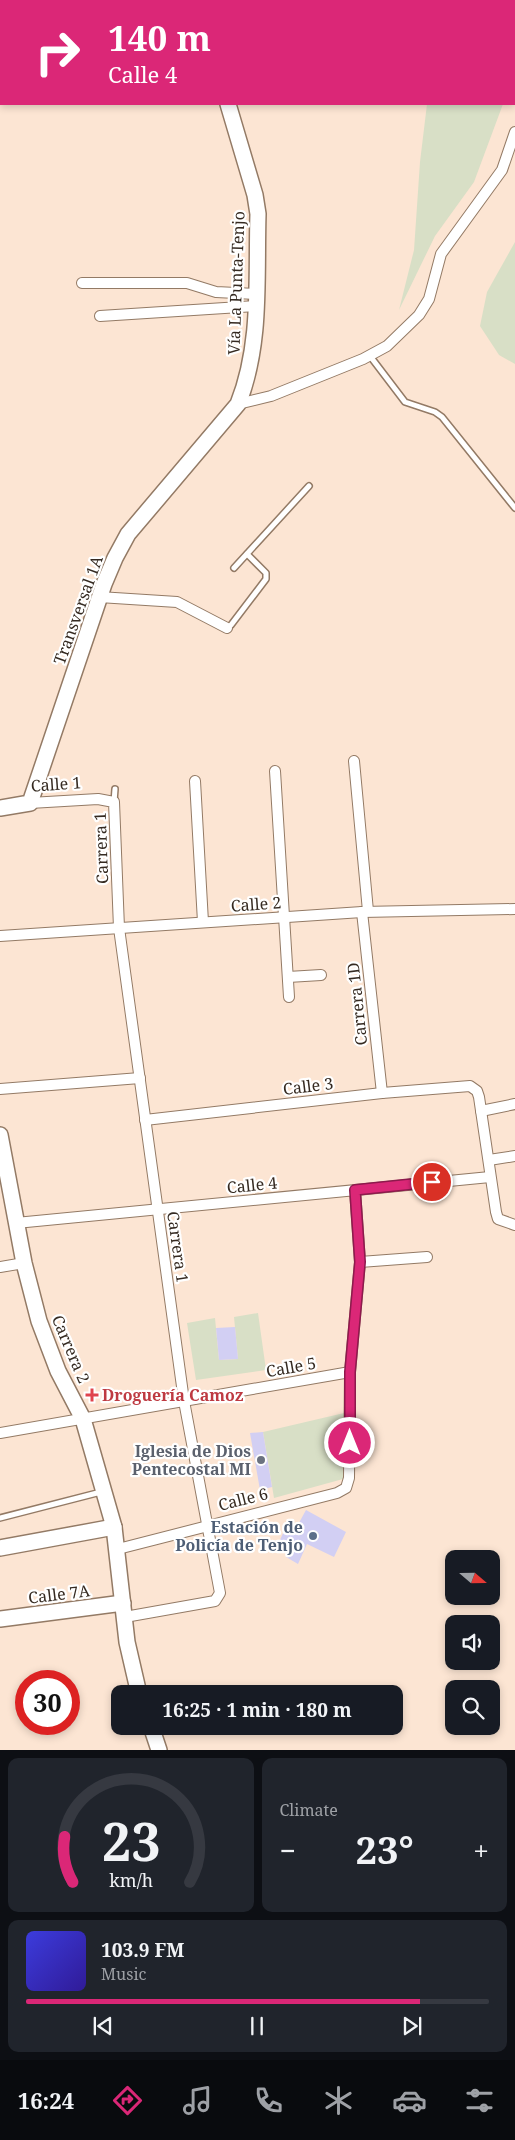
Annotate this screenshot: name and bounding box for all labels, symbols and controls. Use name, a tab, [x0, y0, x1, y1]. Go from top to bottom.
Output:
text: 140 m	[108, 14, 211, 61]
icon: right	[25, 20, 90, 85]
text: Calle 4	[108, 59, 177, 89]
street label: Vía La Punta-Tenjo	[222, 211, 250, 355]
street label: Transversal 1A	[48, 552, 108, 668]
street label: Calle 1	[30, 771, 82, 797]
street label: Carrera 1	[89, 812, 113, 884]
street label: Calle 2	[230, 891, 282, 917]
street label: Carrera 1D	[342, 961, 372, 1047]
street label: Calle 3	[282, 1072, 334, 1100]
pin	[411, 1161, 453, 1203]
icon: arrive	[418, 1168, 446, 1196]
street label: Calle 4	[226, 1171, 278, 1199]
street label: Carrera 1	[162, 1210, 194, 1284]
street label: Carrera 2	[47, 1312, 95, 1386]
street label: Calle 5	[264, 1352, 318, 1382]
place label: Droguería Camoz	[102, 1384, 243, 1406]
marker: Droguería Camoz	[86, 1389, 98, 1401]
position arrow	[323, 1416, 375, 1468]
place label: Iglesia de Dios Pentecostal MI	[132, 1440, 251, 1480]
marker: Iglesia de Dios Pentecostal MI	[255, 1454, 267, 1466]
street label: Calle 6	[216, 1482, 270, 1516]
place label: Estación de Policía de Tenjo	[175, 1516, 303, 1556]
marker: Estación de Policía de Tenjo	[307, 1530, 319, 1542]
north arrow	[445, 1550, 500, 1605]
map controls	[445, 1550, 500, 1735]
street label: Calle 7A	[27, 1579, 92, 1609]
button: sound	[445, 1615, 500, 1670]
speed limit sign: 30	[15, 1670, 80, 1735]
button: search	[445, 1680, 500, 1735]
text: 16:25 · 1 min · 180 m	[162, 1697, 352, 1723]
text: Climate	[280, 1799, 338, 1821]
text: 23	[101, 1805, 160, 1876]
text: 23°	[355, 1823, 414, 1875]
text: −	[280, 1831, 296, 1869]
text: +	[473, 1831, 489, 1869]
text: km/h	[109, 1868, 153, 1892]
text: 103.9 FM	[101, 1937, 184, 1963]
text: Music	[101, 1963, 146, 1985]
icon: previous	[89, 2012, 117, 2040]
icon: pause	[243, 2012, 271, 2040]
icon: next	[398, 2012, 426, 2040]
icon: directions	[110, 2083, 145, 2118]
icon: music	[180, 2083, 215, 2118]
icon: phone	[251, 2083, 286, 2118]
icon: climate	[321, 2083, 356, 2118]
icon: car	[392, 2083, 427, 2118]
icon: filters	[462, 2083, 497, 2118]
text: 16:24	[18, 2085, 74, 2115]

